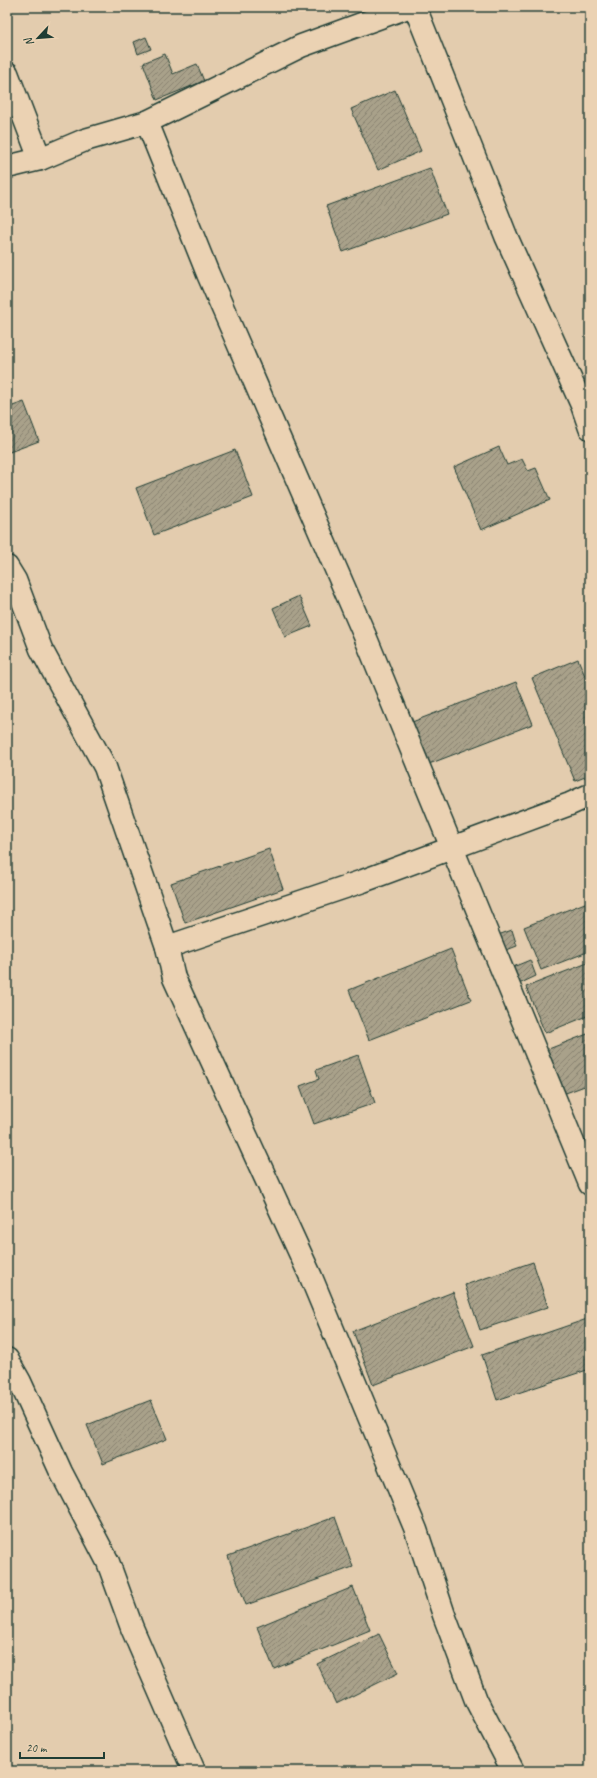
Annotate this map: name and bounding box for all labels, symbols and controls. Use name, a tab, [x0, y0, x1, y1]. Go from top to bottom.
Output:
north arrow	[18, 18, 58, 58]
text: N	[20, 34, 37, 49]
scale bar	[20, 1734, 104, 1760]
text: 20 m	[26, 1740, 48, 1756]

